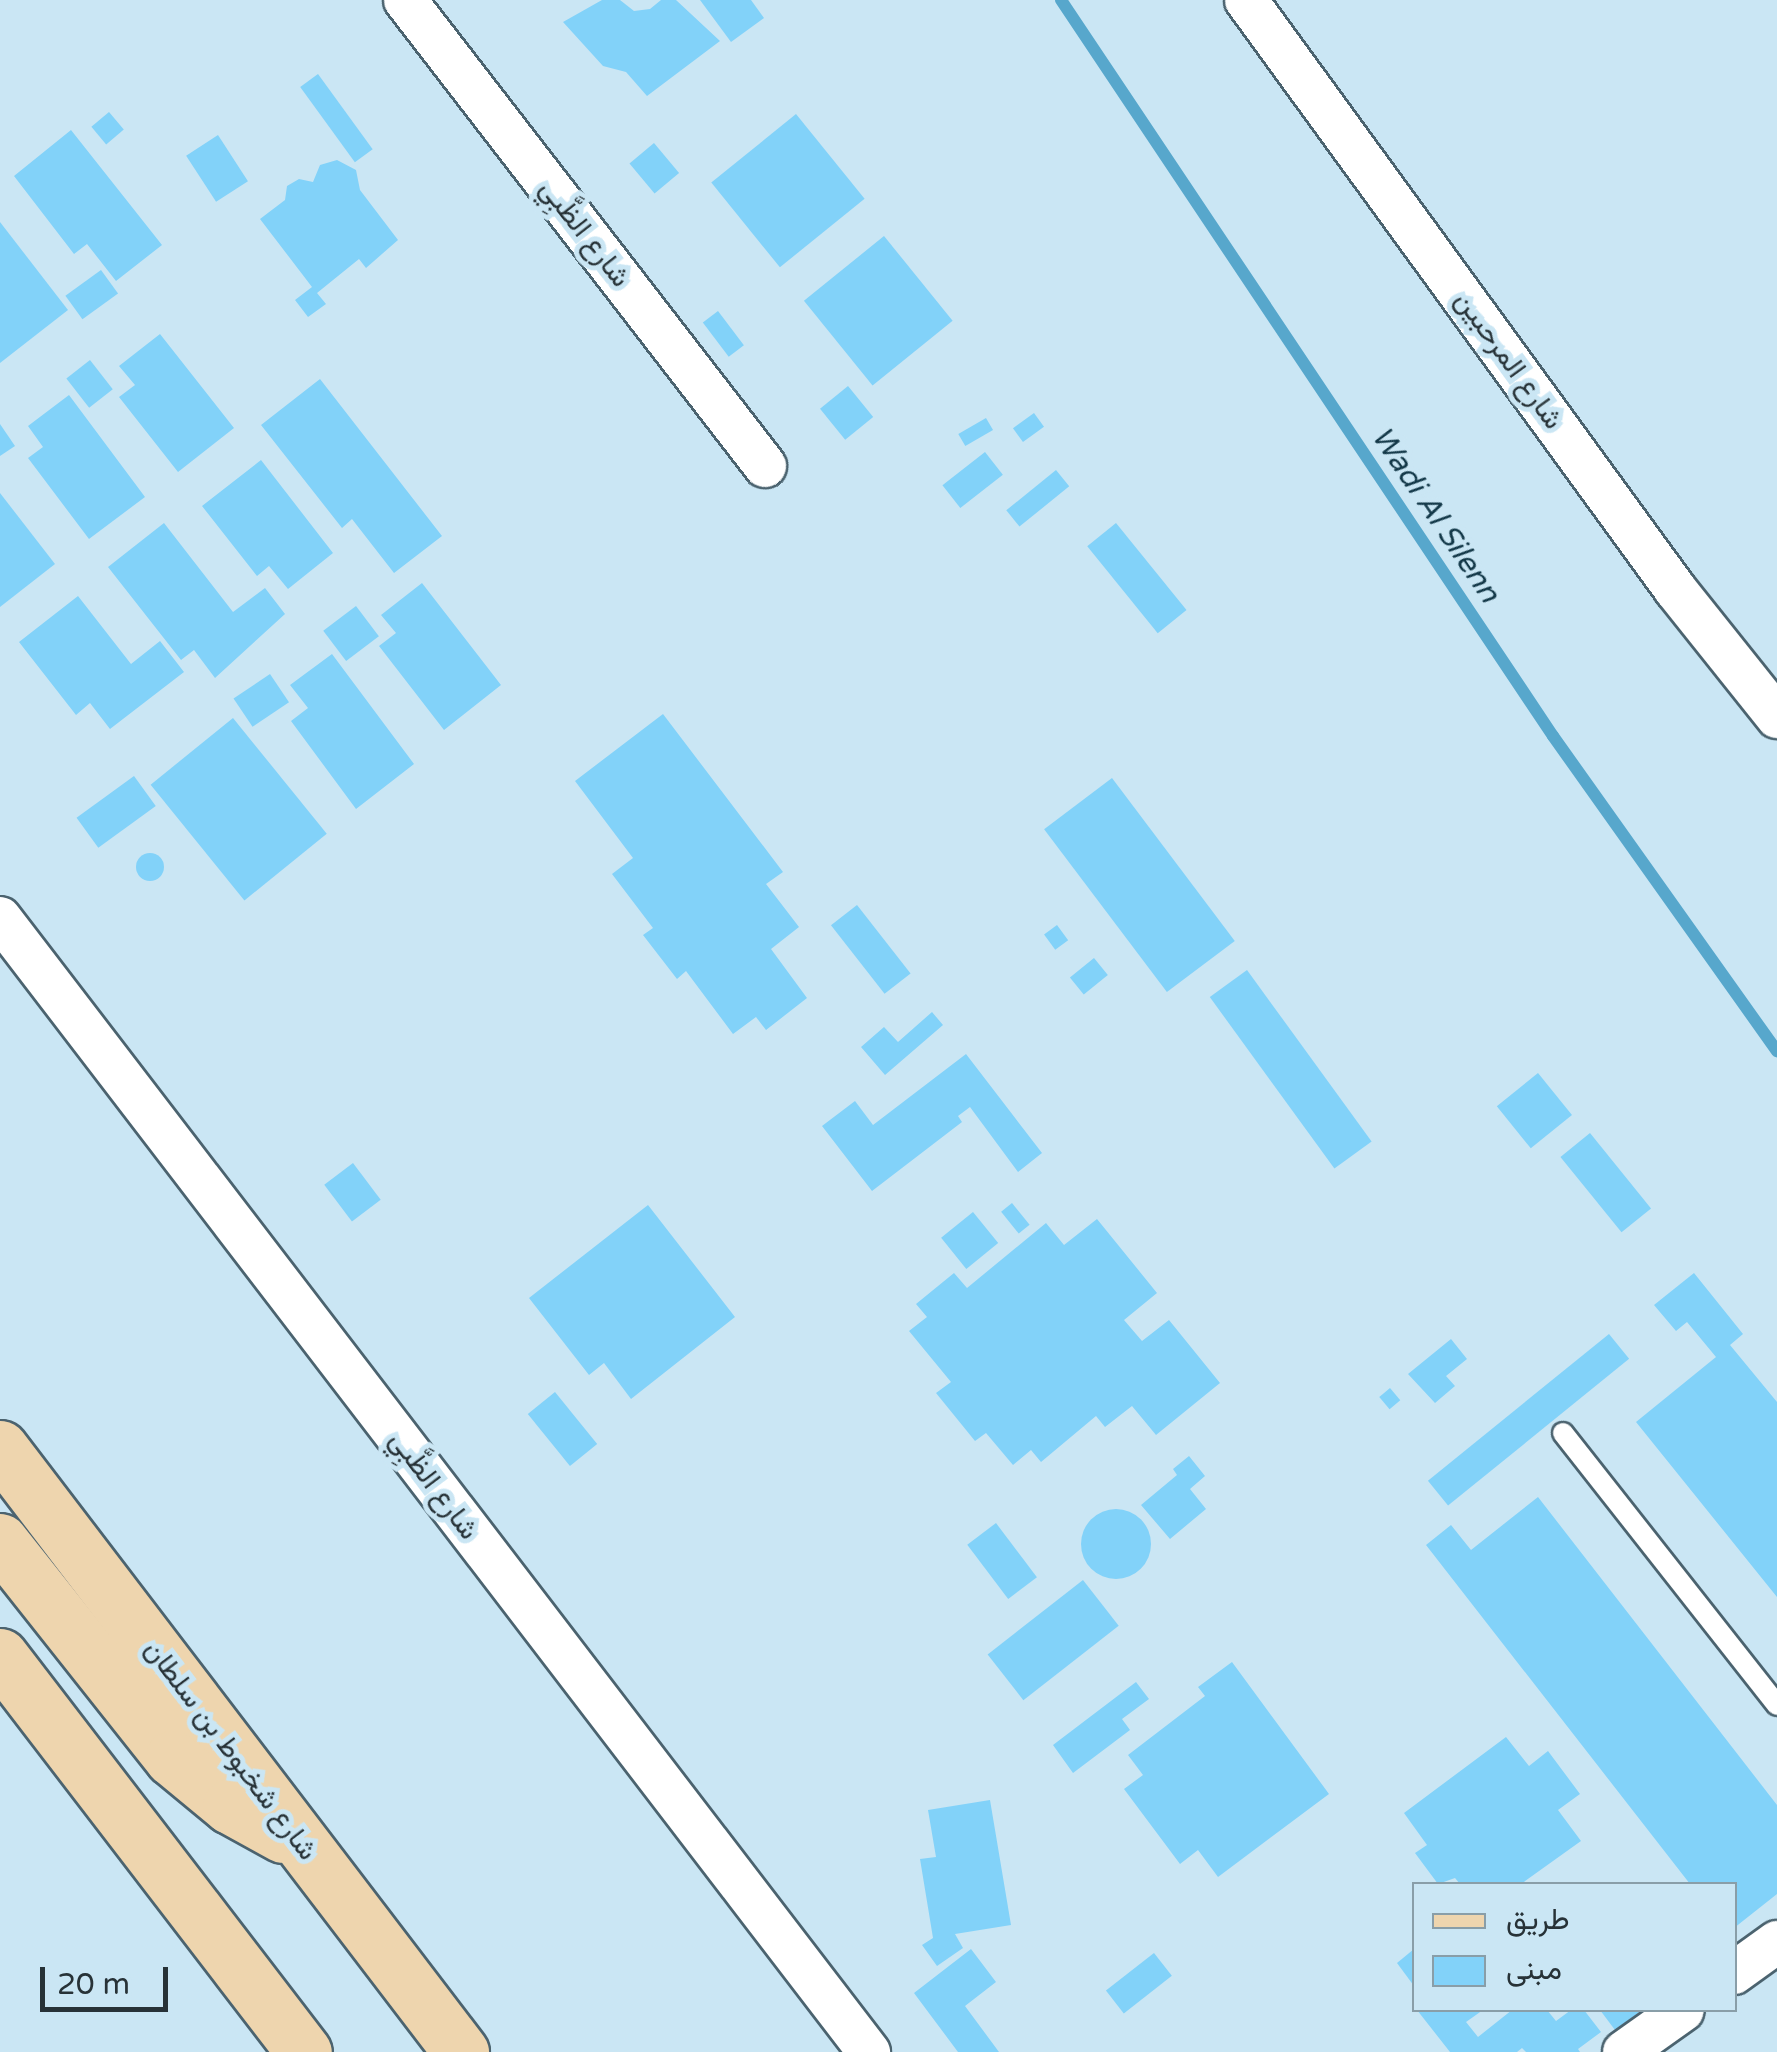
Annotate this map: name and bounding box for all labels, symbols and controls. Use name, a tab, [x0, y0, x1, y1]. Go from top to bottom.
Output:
street label: شارع الظَّبِي	[533, 172, 637, 294]
street label: شارع المرحبين	[1448, 284, 1570, 436]
water label: Wadi Al Silenn	[1363, 420, 1507, 610]
street label: شارع الظَّبِي	[382, 1424, 486, 1546]
street label: شارع شخبوط بن سلطان	[137, 1633, 325, 1867]
legend	[1412, 1882, 1737, 2012]
text: طريق	[1506, 1901, 1570, 1938]
scale bar	[45, 1947, 172, 2009]
text: مبنى	[1506, 1951, 1562, 1988]
text: 20 m	[57, 1966, 130, 2003]

